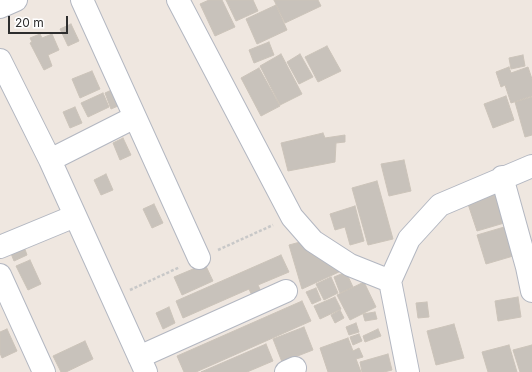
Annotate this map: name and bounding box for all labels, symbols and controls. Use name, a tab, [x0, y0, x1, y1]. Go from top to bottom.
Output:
scale bar	[10, 8, 70, 34]
text: 20 m	[15, 15, 44, 30]

